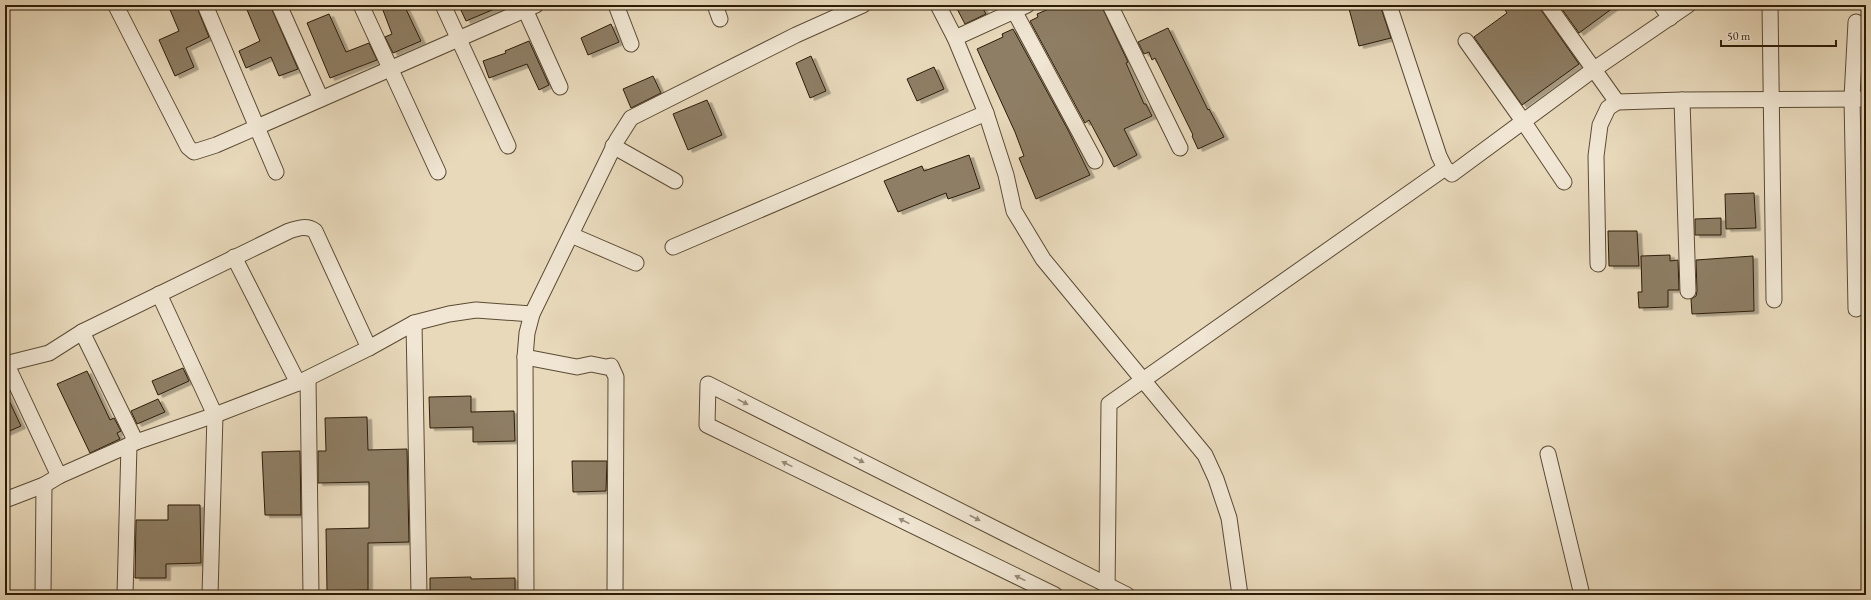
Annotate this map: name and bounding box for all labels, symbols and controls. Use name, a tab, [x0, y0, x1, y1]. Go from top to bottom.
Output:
scale bar	[1721, 22, 1836, 48]
text: 50 m	[1727, 28, 1751, 44]
one-way arrow	[737, 399, 748, 405]
one-way arrow	[853, 457, 865, 463]
one-way arrow	[781, 461, 793, 467]
one-way arrow	[969, 515, 981, 521]
one-way arrow	[898, 518, 909, 524]
one-way arrow	[1015, 575, 1026, 581]

